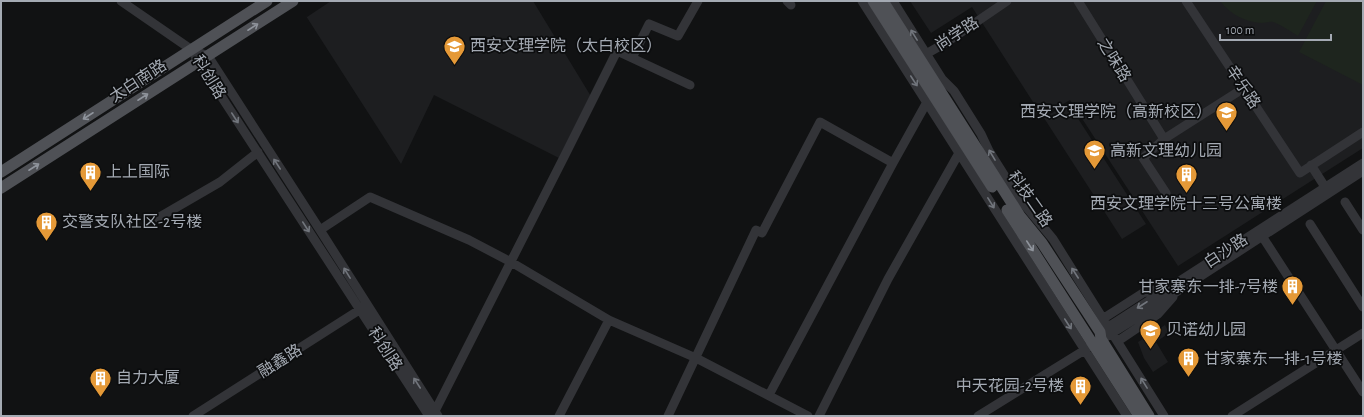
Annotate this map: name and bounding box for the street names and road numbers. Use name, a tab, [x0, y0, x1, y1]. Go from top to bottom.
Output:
street label: 尚学路	[932, 13, 981, 54]
street label: 之味路	[1094, 35, 1134, 85]
street label: 科创路	[189, 52, 229, 102]
street label: 太白南路	[106, 56, 169, 105]
street label: 辛乐路	[1223, 62, 1264, 111]
street label: 科技二路	[1005, 168, 1056, 230]
street label: 白沙路	[1201, 230, 1250, 271]
street label: 科创路	[365, 324, 406, 373]
street label: 融鑫路	[255, 341, 305, 381]

